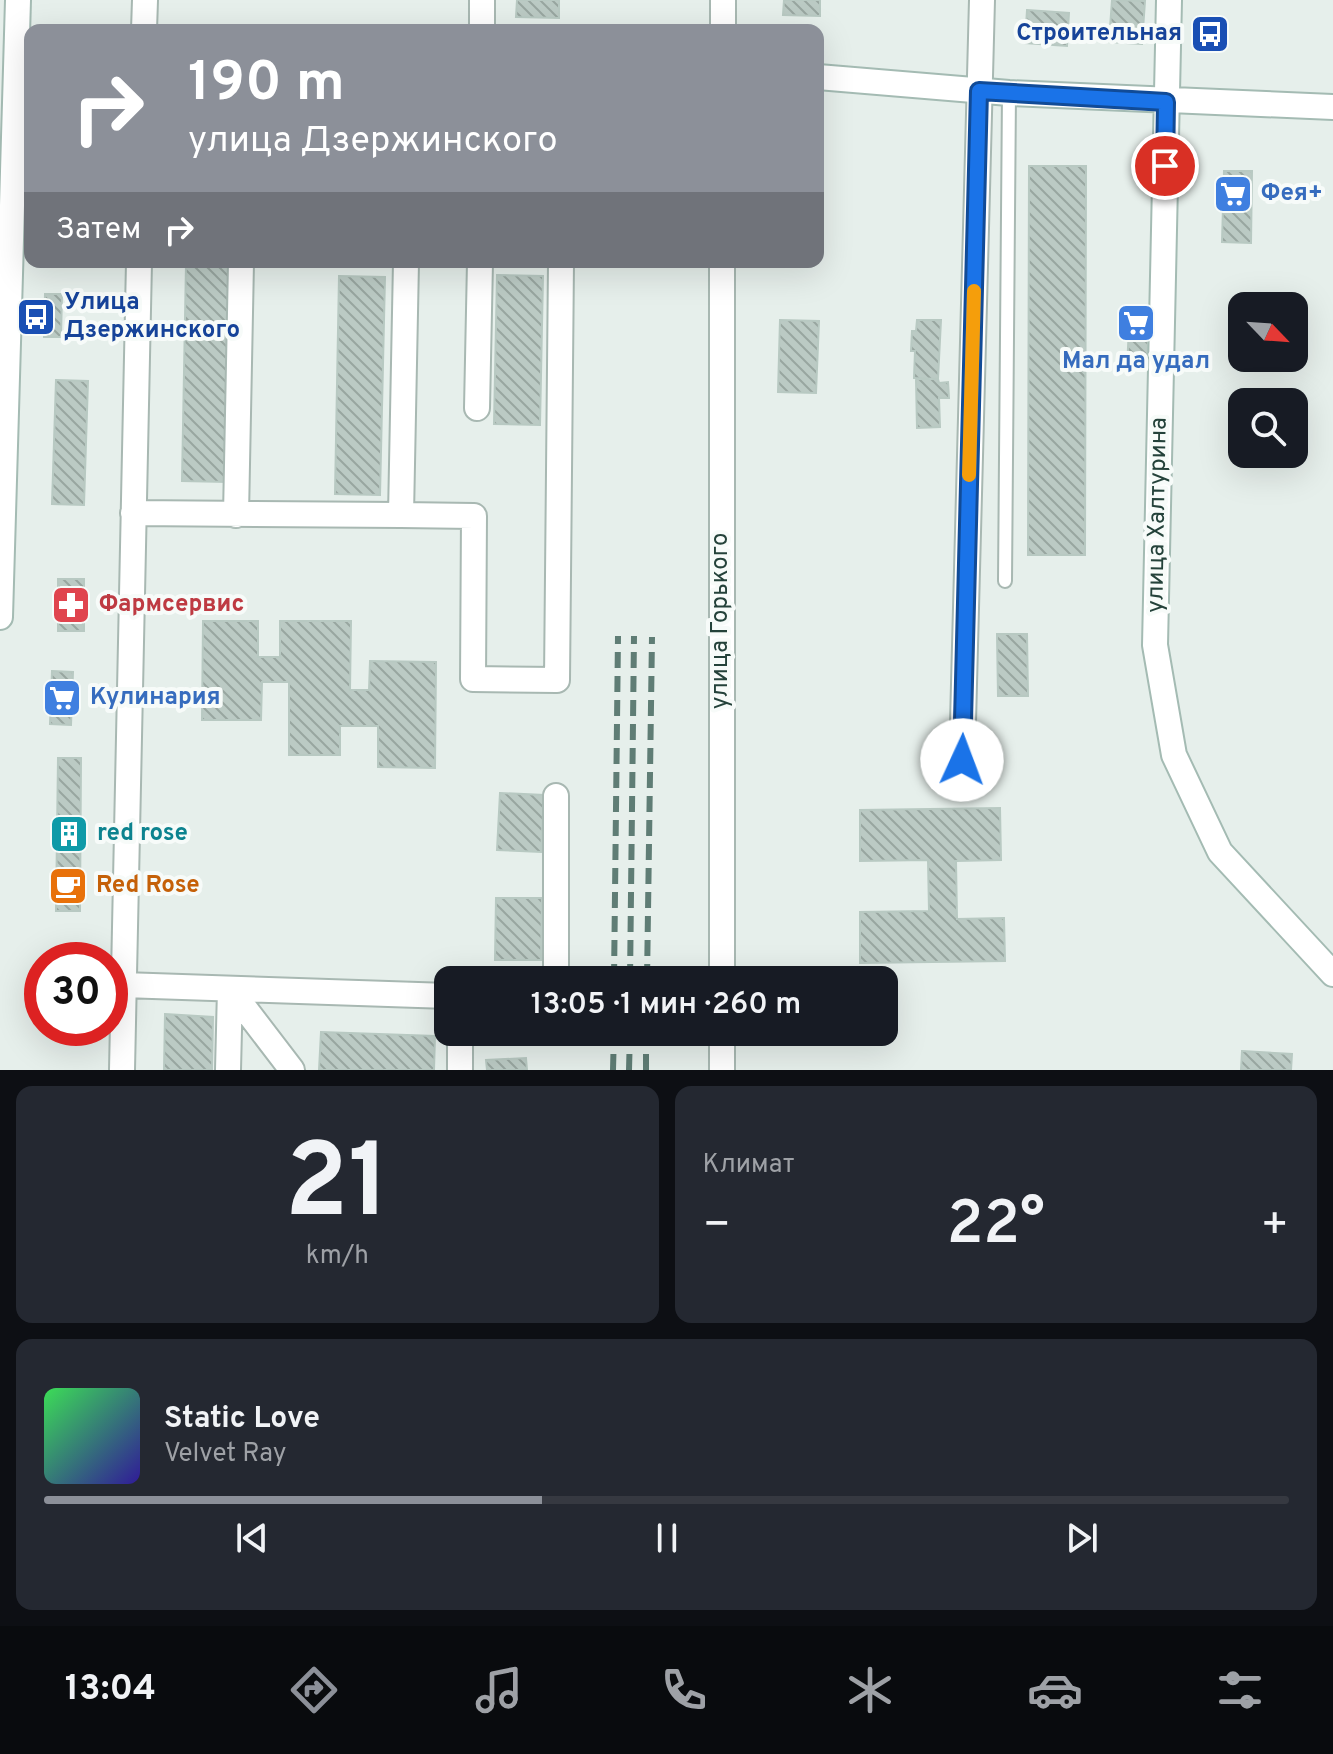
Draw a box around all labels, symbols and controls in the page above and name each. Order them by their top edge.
bus stop icon: Строительная [1189,13,1231,55]
place label: Строительная [1016,19,1182,49]
text: 190 m [188,50,345,120]
icon: right [56,56,160,160]
text: улица Дзержинского [188,119,558,165]
pin [1131,132,1199,200]
icon: arrive [1143,144,1187,188]
supermarket icon: Фея+ [1212,173,1254,215]
place label: Фея+ [1261,179,1323,209]
icon: right [157,208,201,252]
text: Затем [56,212,141,249]
place label: Улица Дзержинского [64,288,240,346]
north arrow [1228,292,1308,372]
map controls [1228,292,1308,468]
bus stop icon: Улица Дзержинского [15,296,57,338]
supermarket icon: Мал да удал [1115,302,1157,344]
place label: Мал да удал [1062,347,1210,377]
button: search [1228,388,1308,468]
street label: улица Халтурина [1141,417,1175,613]
street label: улица Горького [706,533,736,709]
pharmacy icon: Фармсервис [50,584,92,626]
place label: Фармсервис [99,590,244,620]
supermarket icon: Кулинария [41,677,83,719]
place label: Кулинария [90,683,221,713]
position arrow [920,718,1004,802]
building icon: red rose [48,813,90,855]
place label: red rose [97,819,188,849]
cafe icon: Red Rose [47,865,89,907]
place label: Red Rose [96,871,200,901]
speed limit sign: 30 [24,942,128,1046]
text: 13:05 · 1 мин · 260 m [531,987,801,1024]
text: 21 [285,1122,390,1254]
text: Климат [703,1149,794,1182]
text: 22° [947,1189,1045,1265]
text: − [703,1199,731,1255]
text: + [1261,1199,1289,1255]
text: km/h [306,1240,369,1273]
text: Static Love [164,1401,320,1438]
text: Velvet Ray [164,1438,287,1471]
icon: previous [230,1516,274,1560]
icon: pause [645,1516,689,1560]
icon: next [1060,1516,1104,1560]
icon: directions [286,1662,342,1718]
icon: music [471,1662,527,1718]
icon: phone [656,1662,712,1718]
icon: climate [842,1662,898,1718]
icon: car [1027,1662,1083,1718]
icon: filters [1212,1662,1268,1718]
text: 13:04 [65,1667,156,1713]

